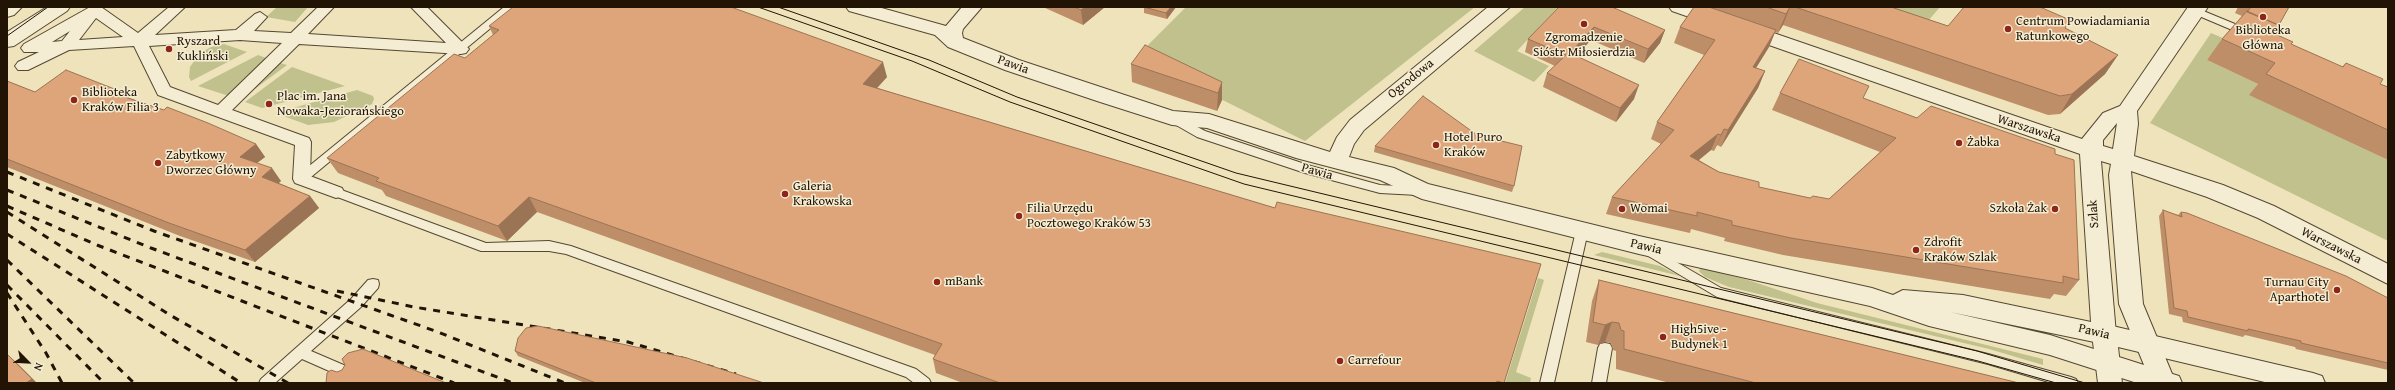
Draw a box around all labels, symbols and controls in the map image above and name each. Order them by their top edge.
marker: Biblioteka Główna [2258,12,2268,22]
place label: Centrum Powiadamiania Ratunkowego [2016,14,2150,45]
marker: Zgromadzenie Sióstr Miłosierdzia [1579,19,1589,29]
place label: Biblioteka Główna [2235,23,2291,54]
marker: Centrum Powiadamiania Ratunkowego [2003,24,2013,34]
place label: Zgromadzenie Sióstr Miłosierdzia [1533,30,1635,61]
place label: Ryszard Kukliński [177,34,228,65]
marker: Ryszard Kukliński [164,44,174,54]
street label: Pawia [995,52,1031,78]
street label: Ogrodowa [1385,56,1437,102]
place label: Biblioteka Kraków Filia 3 [82,85,159,116]
place label: Plac im. Jana Nowaka-Jeziorańskiego [277,89,404,120]
marker: Biblioteka Kraków Filia 3 [69,95,79,105]
marker: Plac im. Jana Nowaka-Jeziorańskiego [264,99,274,109]
street label: Warszawska [1995,111,2063,147]
place label: Hotel Puro Kraków [1444,130,1502,161]
place label: Żabka [1967,135,2000,151]
marker: Żabka [1954,138,1964,148]
marker: Hotel Puro Kraków [1431,140,1441,150]
place label: Zabytkowy Dworzec Główny [166,148,256,179]
marker: Zabytkowy Dworzec Główny [153,158,163,168]
street label: Pawia [1299,160,1335,184]
place label: Galeria Krakowska [793,179,852,210]
marker: Galeria Krakowska [780,189,790,199]
street label: Szlak [2085,199,2103,229]
place label: Filia Urzędu Pocztowego Kraków 53 [1027,201,1151,232]
place label: Womai [1630,201,1668,217]
place label: Szkoła Żak [1990,201,2047,217]
marker: Womai [1617,204,1627,214]
marker: Szkoła Żak [2050,204,2060,214]
marker: Filia Urzędu Pocztowego Kraków 53 [1014,211,1024,221]
street label: Warszawska [2298,224,2364,268]
place label: Zdrofit Kraków Szlak [1924,235,1997,266]
street label: Pawia [1629,236,1663,258]
marker: Zdrofit Kraków Szlak [1911,245,1921,255]
place label: mBank [945,274,983,290]
place label: Turnau City Aparthotel [2264,275,2329,306]
marker: mBank [932,277,942,287]
marker: Turnau City Aparthotel [2332,285,2342,295]
street label: Pawia [2077,321,2111,343]
place label: High5ive - Budynek 1 [1671,322,1728,353]
marker: High5ive - Budynek 1 [1658,332,1668,342]
north arrow [8,342,48,382]
place label: Carrefour [1348,353,1401,369]
marker: Carrefour [1335,356,1345,366]
text: N [30,360,48,373]

